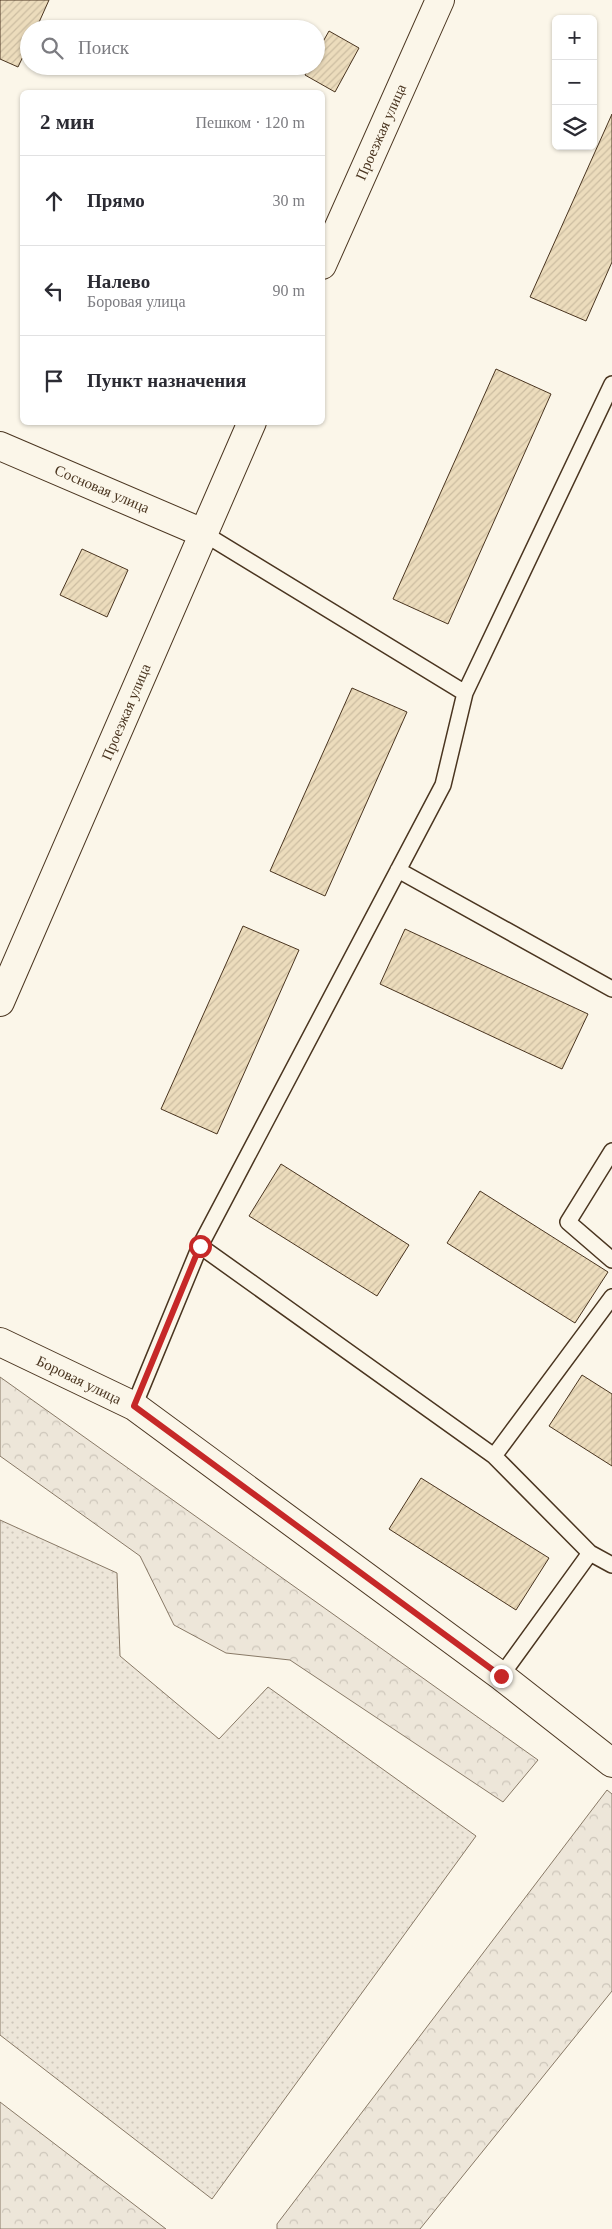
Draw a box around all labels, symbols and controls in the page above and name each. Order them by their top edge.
map controls [552,15,597,150]
button: + [552,15,597,60]
search box [20,20,325,75]
icon: search [38,34,66,62]
text: Поиск [78,37,129,58]
button: − [552,60,597,105]
street label: Проезжая улица [353,81,409,182]
button: layers [552,105,597,150]
text: 2 мин [40,110,94,134]
text: Пешком · 120 m [195,114,305,131]
icon: ahead [40,187,68,215]
text: Прямо [87,190,145,211]
text: 30 m [273,192,305,209]
text: Налево [87,271,150,292]
icon: left [40,277,68,305]
text: 90 m [273,282,305,299]
text: Боровая улица [87,293,186,310]
icon: arrive [40,367,68,395]
text: Пункт назначения [87,370,246,391]
street label: Сосновая улица [52,462,152,516]
street label: Проезжая улица [98,661,154,763]
route start [189,1235,212,1258]
street label: Боровая улица [34,1353,124,1408]
route end [490,1665,513,1688]

